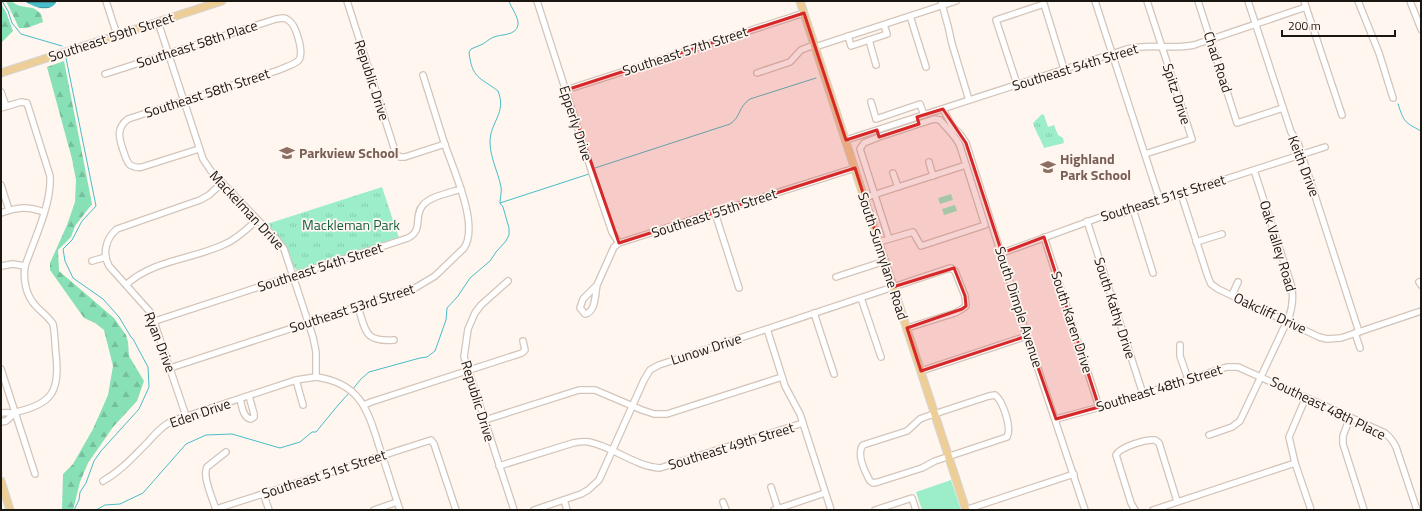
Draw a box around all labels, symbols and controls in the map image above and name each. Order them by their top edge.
street label: Southeast 59th Street [45,6,176,67]
scale bar [1282,12,1395,38]
street label: Southeast 58th Place [134,14,260,73]
text: 200 m [1288,16,1321,35]
street label: Southeast 57th Street [619,20,750,81]
street label: Chad Road [1199,29,1238,95]
street label: Republic Drive [350,37,395,123]
street label: Southeast 54th Street [1009,37,1141,96]
street label: Spitz Drive [1158,61,1197,127]
street label: Southeast 58th Street [141,62,272,123]
street label: Epperly Drive [554,82,599,163]
street label: Keith Drive [1283,132,1326,199]
place label: Parkview School [299,142,399,163]
school or university icon: Parkview School [278,144,296,162]
place label: Highland Park School [1060,148,1131,185]
school or university icon: Highland Park School [1039,158,1057,176]
street label: Mackelman Drive [205,165,290,254]
street label: Southeast 51st Street [1098,168,1228,227]
street label: Southeast 55th Street [648,182,779,243]
street label: South Sunnylane Road [853,189,914,322]
street label: Oak Valley Road [1255,198,1302,294]
park label: Mackleman Park [302,214,400,235]
street label: Southeast 54th Street [254,236,385,297]
street label: South Dimple Avenue [990,244,1049,370]
street label: South Kathy Drive [1089,254,1142,361]
street label: South Karen Drive [1046,268,1099,375]
street label: Southeast 53rd Street [287,277,417,338]
street label: Oakcliff Drive [1230,287,1310,339]
street label: Ryan Drive [139,308,182,375]
street label: Lunow Drive [668,327,744,370]
street label: Republic Drive [456,358,501,444]
street label: Southeast 48th Street [1093,358,1225,417]
street label: Southeast 48th Place [1267,370,1390,445]
street label: Eden Drive [166,392,233,433]
street label: Southeast 49th Street [665,416,797,475]
street label: Southeast 51st Street [259,443,389,504]

